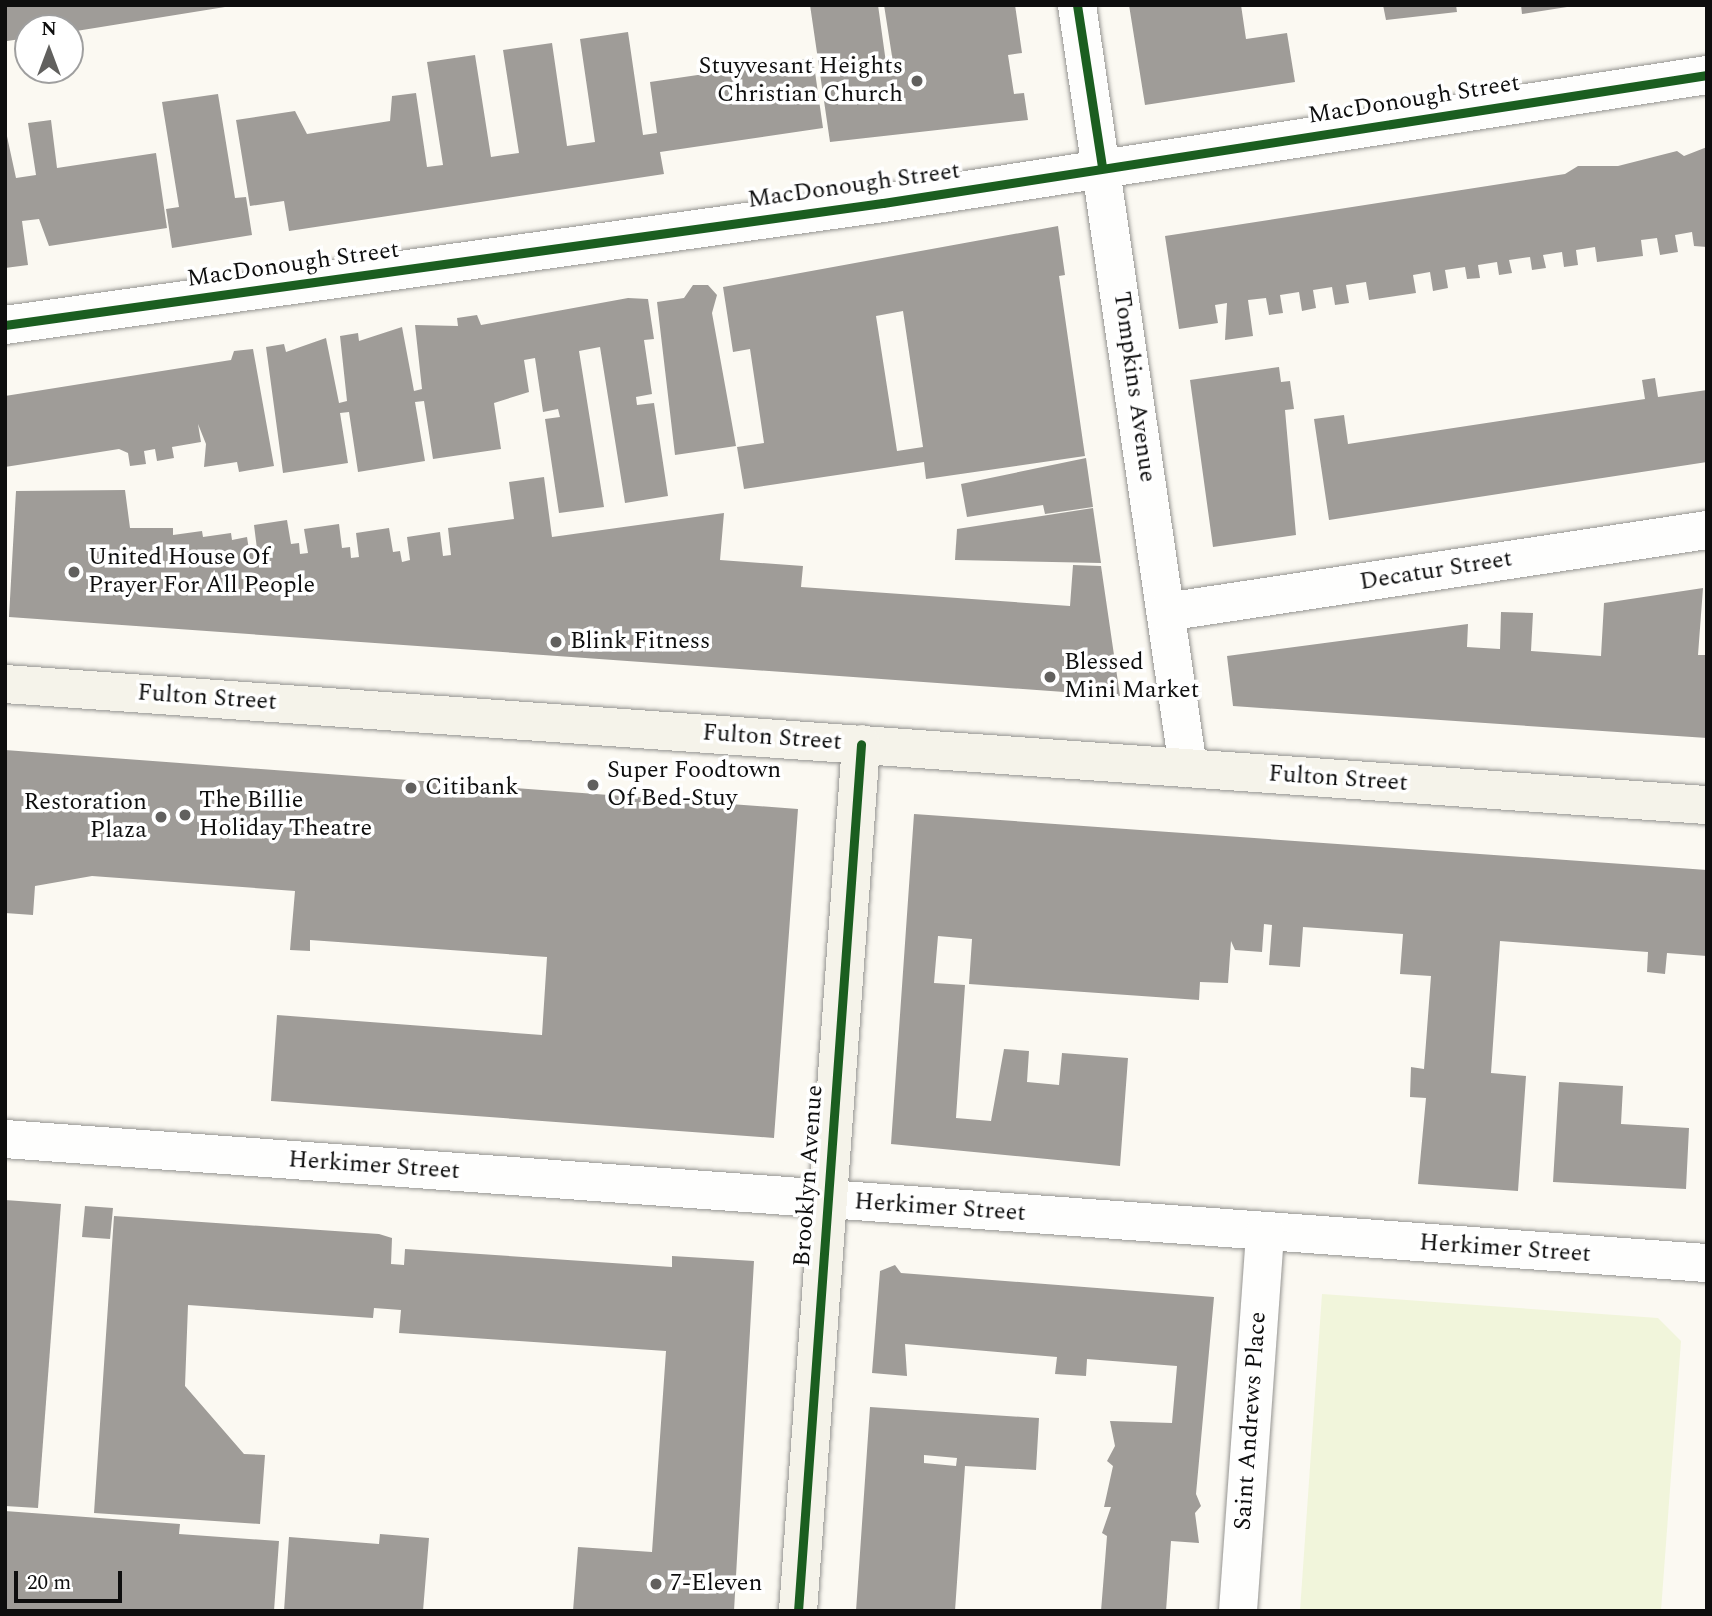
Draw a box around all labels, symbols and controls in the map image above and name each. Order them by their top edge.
north arrow [14,14,84,84]
text: N [41,15,57,44]
place label: Stuyvesant Heights Christian Church [699,53,903,109]
street label: MacDonough Street [1306,69,1522,131]
marker: Stuyvesant Heights Christian Church [909,73,925,89]
street label: MacDonough Street [746,157,962,215]
street label: MacDonough Street [185,236,401,294]
street label: Tompkins Avenue [1106,290,1162,484]
place label: United House Of Prayer For All People [88,544,315,600]
street label: Decatur Street [1358,545,1514,597]
marker: United House Of Prayer For All People [66,564,82,580]
place label: Blink Fitness [570,628,710,656]
marker: Blink Fitness [548,634,564,650]
place label: Blessed Mini Market [1064,649,1199,705]
marker: Blessed Mini Market [1042,669,1058,685]
street label: Fulton Street [136,679,278,717]
street label: Fulton Street [701,719,843,757]
place label: Super Foodtown Of Bed-Stuy [607,757,781,813]
street label: Fulton Street [1267,760,1409,798]
place label: Citibank [425,774,519,802]
marker: Super Foodtown Of Bed-Stuy [585,777,601,793]
marker: Citibank [403,780,419,796]
place label: The Billie Holiday Theatre [199,787,372,843]
place label: Restoration Plaza [23,789,147,845]
marker: The Billie Holiday Theatre [177,807,193,823]
marker: Restoration Plaza [153,809,169,825]
street label: Brooklyn Avenue [788,1084,830,1268]
street label: Herkimer Street [287,1146,461,1186]
street label: Herkimer Street [853,1188,1027,1228]
street label: Herkimer Street [1418,1229,1592,1269]
street label: Saint Andrews Place [1229,1311,1273,1531]
scale bar [18,1556,126,1600]
text: 20 m [27,1567,71,1599]
place label: 7-Eleven [670,1570,762,1598]
marker: 7-Eleven [648,1576,664,1592]

